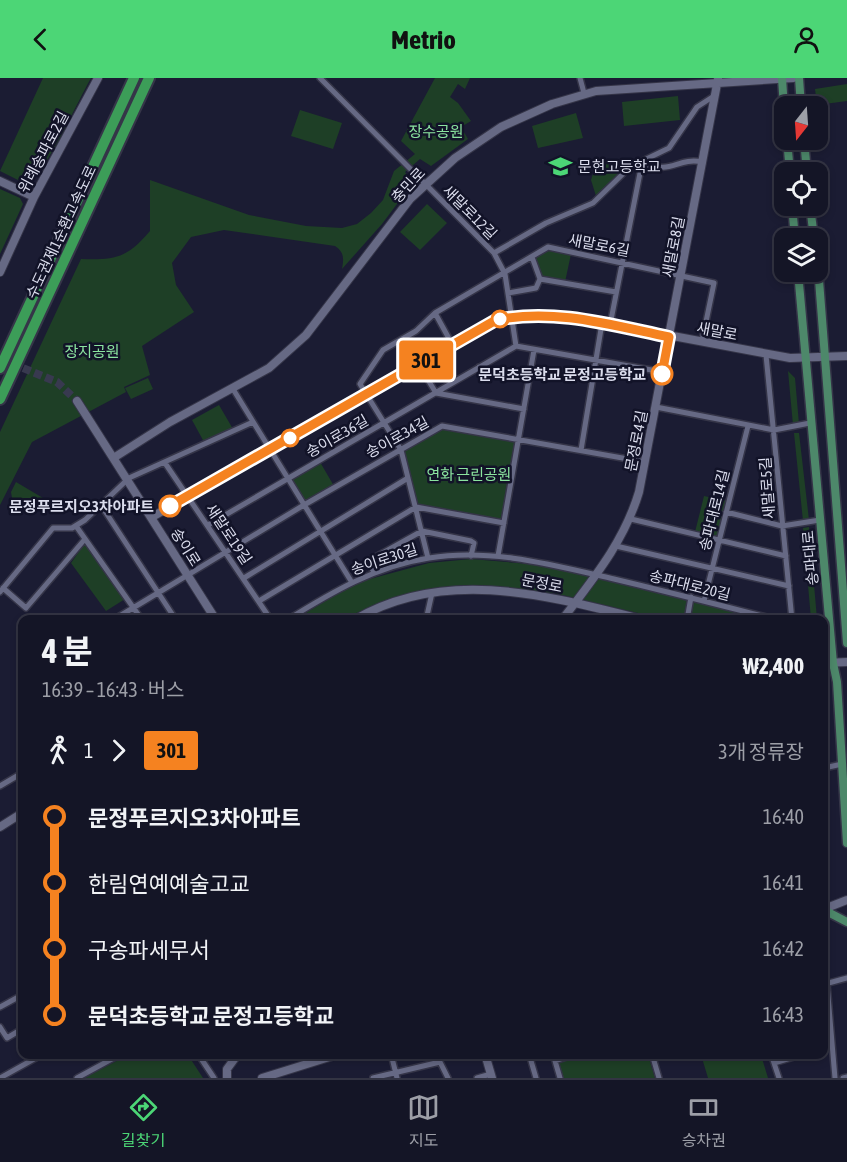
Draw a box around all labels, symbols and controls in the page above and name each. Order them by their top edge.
icon: back [24,23,57,56]
icon: person [790,23,823,56]
text: Metrio [391,24,456,55]
north arrow [774,96,828,150]
map controls [774,96,828,282]
street label: 위례송파로2길 [14,108,72,196]
park label: 장수공원 [408,123,464,140]
school or university icon: 문현고등학교 [547,153,573,179]
place label: 문현고등학교 [578,158,661,175]
button: locate [774,162,828,216]
street label: 수도권제1순환고속도로 [23,163,99,301]
street label: 충민로 [388,164,428,206]
street label: 새말로12길 [439,181,501,243]
street label: 새말로8길 [659,215,687,279]
button: layers [774,228,828,282]
street label: 새말로6길 [567,231,631,259]
unlabelled marker [491,310,509,328]
street label: 새말로 [695,319,739,343]
line badge: 301 [392,340,460,380]
park label: 장지공원 [64,343,120,360]
text: 301 [411,348,441,372]
marker: 문덕초등학교 문정고등학교 [651,363,673,385]
place label: 문덕초등학교 문정고등학교 [478,366,646,383]
street label: 문정로4길 [622,409,650,473]
street label: 송이로36길 [303,411,371,461]
street label: 송이로34길 [363,413,431,461]
unlabelled marker [281,429,299,447]
street label: 새말로5길 [756,456,778,520]
park label: 연화 근린공원 [427,466,511,483]
street label: 송파대로14길 [696,468,732,552]
marker: 문정푸르지오3차아파트 [159,495,181,517]
place label: 문정푸르지오3차아파트 [9,498,154,515]
street label: 새말로19길 [203,501,255,567]
street label: 송이로 [168,525,204,569]
street label: 송파대로 [799,530,821,586]
street label: 송이로30길 [348,540,420,578]
street label: 송파대로20길 [648,567,732,603]
street label: 문정로 [520,571,564,595]
text: 4 분 [42,632,92,670]
text: ₩2,400 [743,653,804,679]
text: 16:39 – 16:43 · 버스 [42,678,184,701]
icon: walk [42,734,75,767]
icon: forward [102,734,135,767]
text: 301 [156,738,186,762]
text: 1 [84,739,93,762]
text: 3개 정류장 [718,740,804,763]
text: 문정푸르지오3차아파트 [88,805,301,831]
text: 16:40 [763,805,804,828]
text: 한림연예예술고교 [88,871,250,897]
text: 16:41 [763,871,804,894]
text: 구송파세무서 [88,937,209,963]
text: 16:42 [763,937,804,960]
text: 문덕초등학교 문정고등학교 [88,1003,334,1029]
text: 16:43 [763,1003,804,1026]
tab: 길찾기 [121,1091,165,1151]
tab: 지도 [407,1091,440,1151]
tab: 승차권 [682,1091,726,1151]

